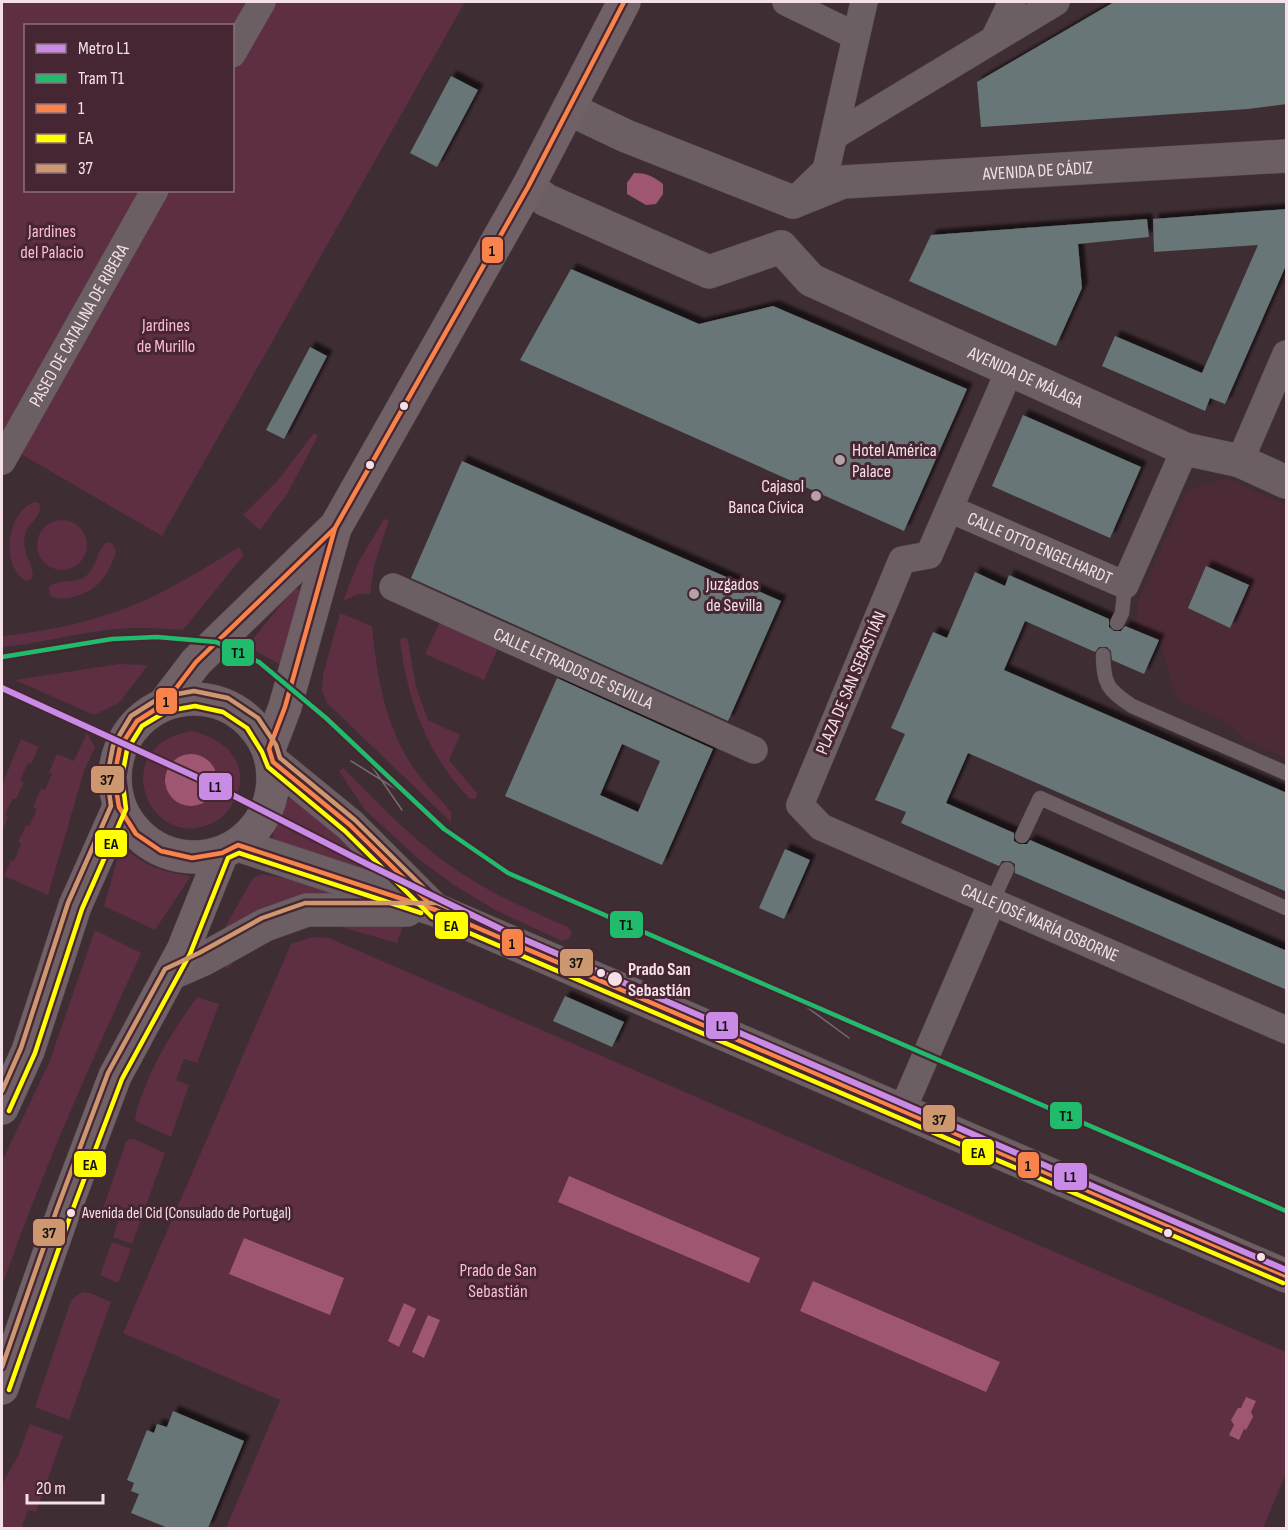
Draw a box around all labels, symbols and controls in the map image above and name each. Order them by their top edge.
legend [24,24,234,192]
text: Metro L1 [78,38,130,59]
text: Tram T1 [78,68,125,89]
text: 1 [78,98,85,119]
text: EA [78,128,93,149]
street label: AVENIDA DE CÁDIZ [981,157,1094,184]
text: 37 [78,158,94,179]
park label: Jardines del Palacio [20,221,84,263]
line badge: 1 [481,236,504,264]
street label: PASEO DE CATALINA DE RIBERA [24,240,133,410]
text: 1 [489,242,496,261]
park label: Jardines de Murillo [137,315,195,357]
street label: AVENIDA DE MÁLAGA [964,342,1086,412]
unlabelled marker [398,400,410,412]
place label: Hotel América Palace [852,440,937,482]
marker: Hotel América Palace [833,453,847,467]
unlabelled marker [364,459,376,471]
place label: Cajasol Banca Cívica [728,476,804,518]
marker: Cajasol Banca Cívica [809,489,823,503]
street label: CALLE OTTO ENGELHARDT [964,507,1115,589]
place label: Juzgados de Sevilla [705,574,762,616]
marker: Juzgados de Sevilla [687,587,701,601]
street label: PLAZA DE SAN SEBASTIÁN [811,608,891,758]
street label: CALLE LETRADOS DE SEVILLA [490,623,657,714]
line badge: T1 [221,638,255,667]
text: T1 [231,644,245,663]
line badge: 1 [155,687,178,715]
text: 1 [163,693,170,712]
line badge: 37 [90,765,125,794]
text: 37 [100,771,114,790]
line badge: L1 [198,772,233,801]
text: L1 [209,778,222,797]
line badge: EA [94,829,128,858]
text: EA [104,835,119,854]
street label: CALLE JOSÉ MARÍA OSBORNE [958,879,1122,966]
line badge: T1 [609,910,644,939]
line badge: EA [434,911,469,940]
text: T1 [619,916,633,935]
text: EA [444,917,459,936]
line badge: 1 [501,928,524,957]
text: 1 [509,935,516,954]
line badge: 37 [559,948,594,977]
text: 37 [569,954,583,973]
place label: Prado San Sebastián [628,959,691,1001]
unlabelled marker [595,967,607,979]
marker: Prado San Sebastián [606,970,624,988]
line badge: L1 [705,1011,739,1040]
text: L1 [716,1017,729,1036]
line badge: T1 [1049,1101,1083,1130]
line badge: 37 [922,1104,956,1133]
text: T1 [1059,1107,1073,1126]
text: 37 [932,1111,946,1130]
line badge: EA [961,1138,995,1166]
text: EA [971,1144,986,1163]
line badge: EA [73,1150,107,1178]
line badge: 1 [1017,1151,1040,1179]
text: EA [83,1156,98,1175]
text: 1 [1025,1157,1032,1176]
line badge: L1 [1053,1162,1088,1191]
text: L1 [1064,1168,1077,1187]
place label: Avenida del Cid (Consulado de Portugal) [81,1204,291,1223]
marker: Avenida del Cid (Consulado de Portugal) [65,1207,77,1219]
line badge: 37 [32,1218,66,1247]
text: 37 [42,1224,56,1243]
unlabelled marker [1162,1227,1174,1239]
unlabelled marker [1255,1251,1267,1263]
park label: Prado de San Sebastián [459,1260,537,1302]
scale bar [27,1467,104,1505]
text: 20 m [36,1478,66,1499]

